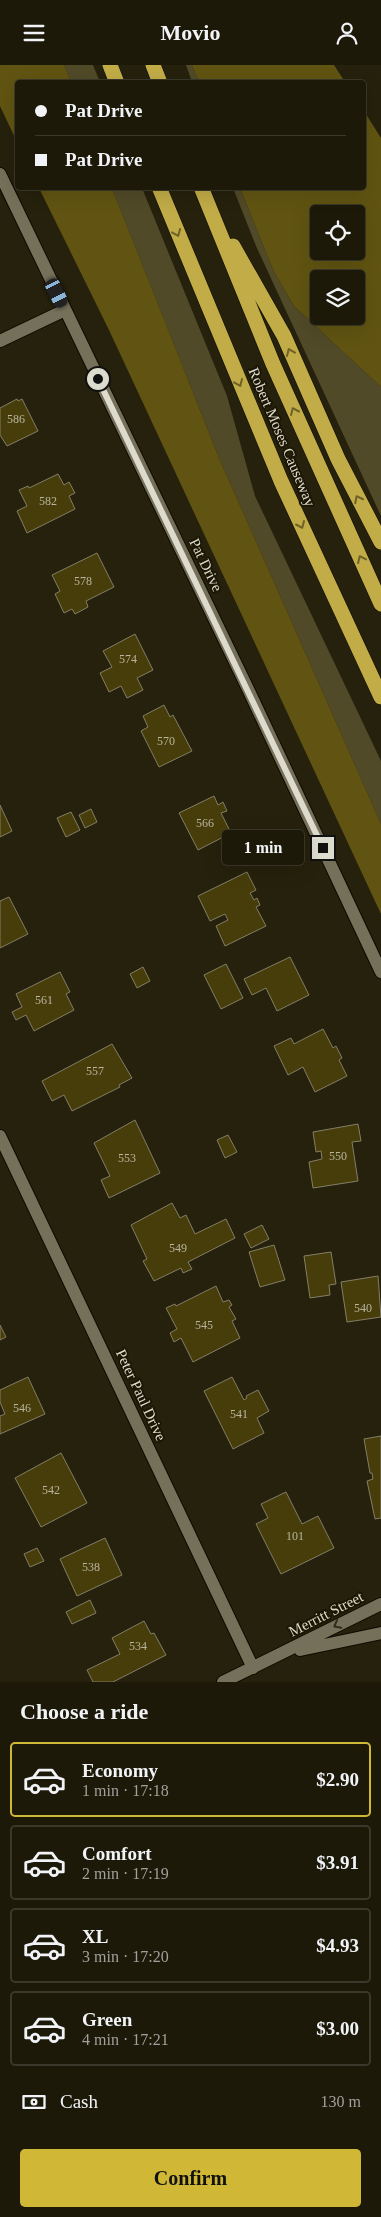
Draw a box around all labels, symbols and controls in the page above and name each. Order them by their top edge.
icon: menu [20,19,48,47]
icon: person [333,19,361,47]
text: Movio [161,20,220,45]
text: Pat Drive [65,100,143,121]
text: Pat Drive [65,149,143,170]
map controls [310,205,365,325]
button: locate [310,205,365,260]
one-way arrow [171,228,181,237]
button: layers [310,270,365,325]
car [43,276,70,310]
one-way arrow [286,348,297,357]
street label: Robert Moses Causeway [245,365,319,509]
route start [87,368,109,390]
one-way arrow [233,378,244,387]
one-way arrow [289,407,300,416]
house number: 586 [7,412,25,426]
house number: 582 [39,494,57,508]
one-way arrow [354,495,364,504]
one-way arrow [294,520,305,529]
street label: Pat Drive [186,536,226,594]
one-way arrow [356,555,367,564]
house number: 578 [74,574,92,588]
house number: 574 [119,652,137,666]
house number: 570 [157,734,175,748]
house number: 566 [196,816,214,830]
callout: 1 min [223,831,306,865]
route end [312,837,334,859]
text: 1 min [244,839,282,856]
house number: 561 [35,993,53,1007]
house number: 557 [86,1064,104,1078]
house number: 550 [329,1149,347,1163]
house number: 553 [118,1151,136,1165]
house number: 549 [169,1241,187,1255]
house number: 540 [354,1301,372,1315]
house number: 545 [195,1318,213,1332]
street label: Peter Paul Drive [113,1347,169,1444]
house number: 546 [13,1401,31,1415]
house number: 541 [230,1407,248,1421]
house number: 542 [42,1483,60,1497]
house number: 101 [286,1529,304,1543]
house number: 538 [82,1560,100,1574]
street label: Merritt Street [286,1588,367,1640]
one-way arrow [333,1618,342,1628]
house number: 534 [129,1639,147,1653]
text: Choose a ride [20,1699,148,1724]
icon: car [22,1757,67,1802]
text: Economy [82,1760,158,1781]
text: $2.90 [316,1769,359,1790]
text: 1 min · 17:18 [82,1782,169,1799]
icon: car [22,1840,67,1885]
text: Comfort [82,1843,152,1864]
text: $3.91 [316,1852,359,1873]
text: 2 min · 17:19 [82,1865,169,1882]
icon: car [22,1923,67,1968]
text: XL [82,1926,108,1947]
text: $4.93 [316,1935,359,1956]
text: 3 min · 17:20 [82,1948,169,1965]
icon: car [22,2006,67,2051]
text: Green [82,2009,132,2030]
text: $3.00 [316,2018,359,2039]
text: 4 min · 17:21 [82,2031,169,2048]
icon: cash [20,2088,48,2116]
text: Cash [60,2091,98,2112]
text: 130 m [321,2093,361,2110]
button: Confirm [20,2149,361,2207]

